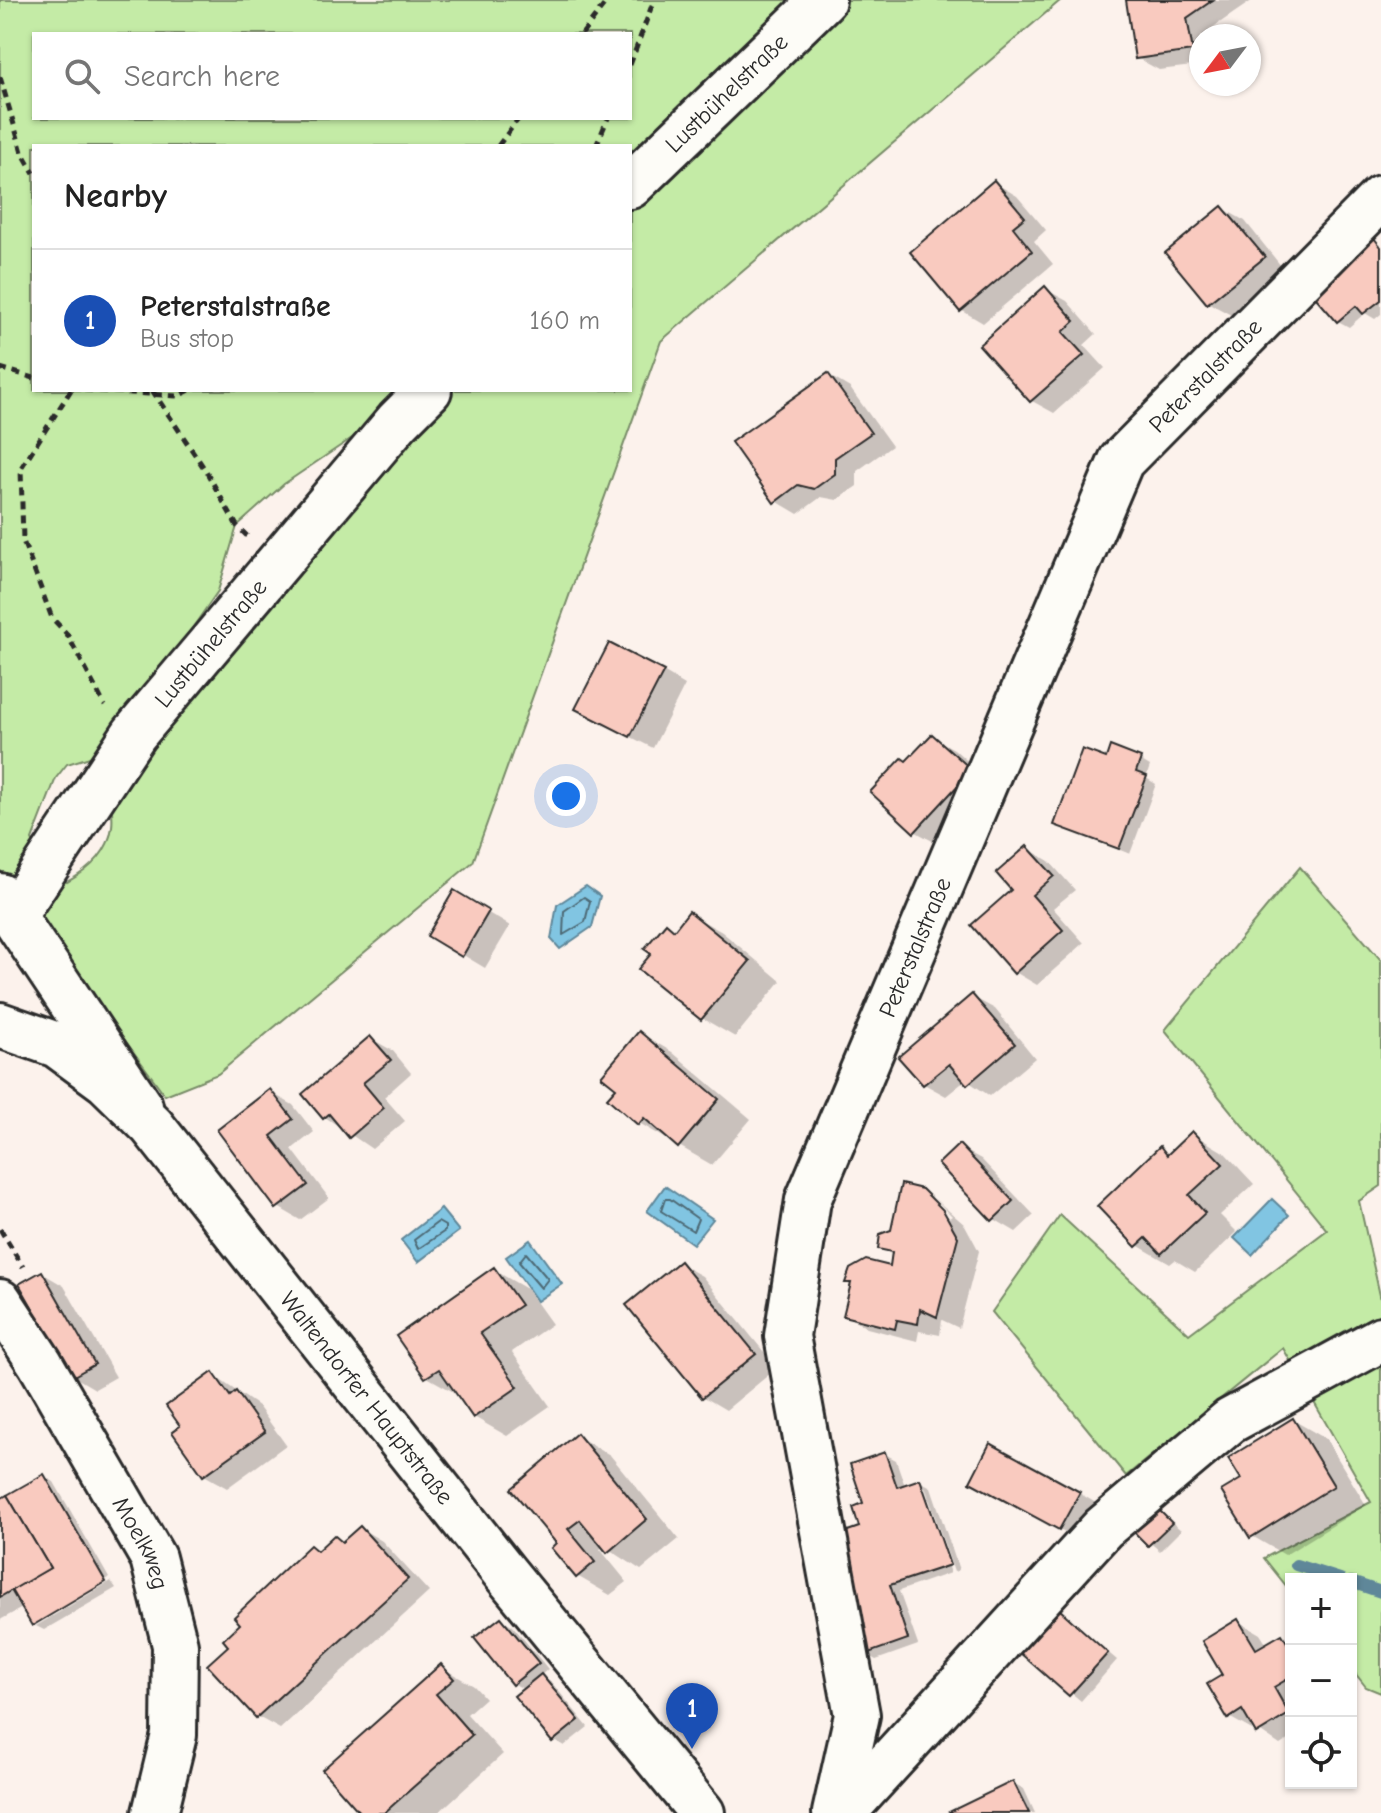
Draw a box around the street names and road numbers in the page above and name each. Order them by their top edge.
street label: Lustbühelstraße [659,28,793,158]
street label: Peterstalstraße [1143,313,1268,438]
street label: Lustbühelstraße [149,573,273,713]
street label: Peterstalstraße [873,873,957,1021]
street label: Waltendorfer Hauptstraße [274,1286,459,1510]
street label: Moelkweg [107,1492,174,1592]

